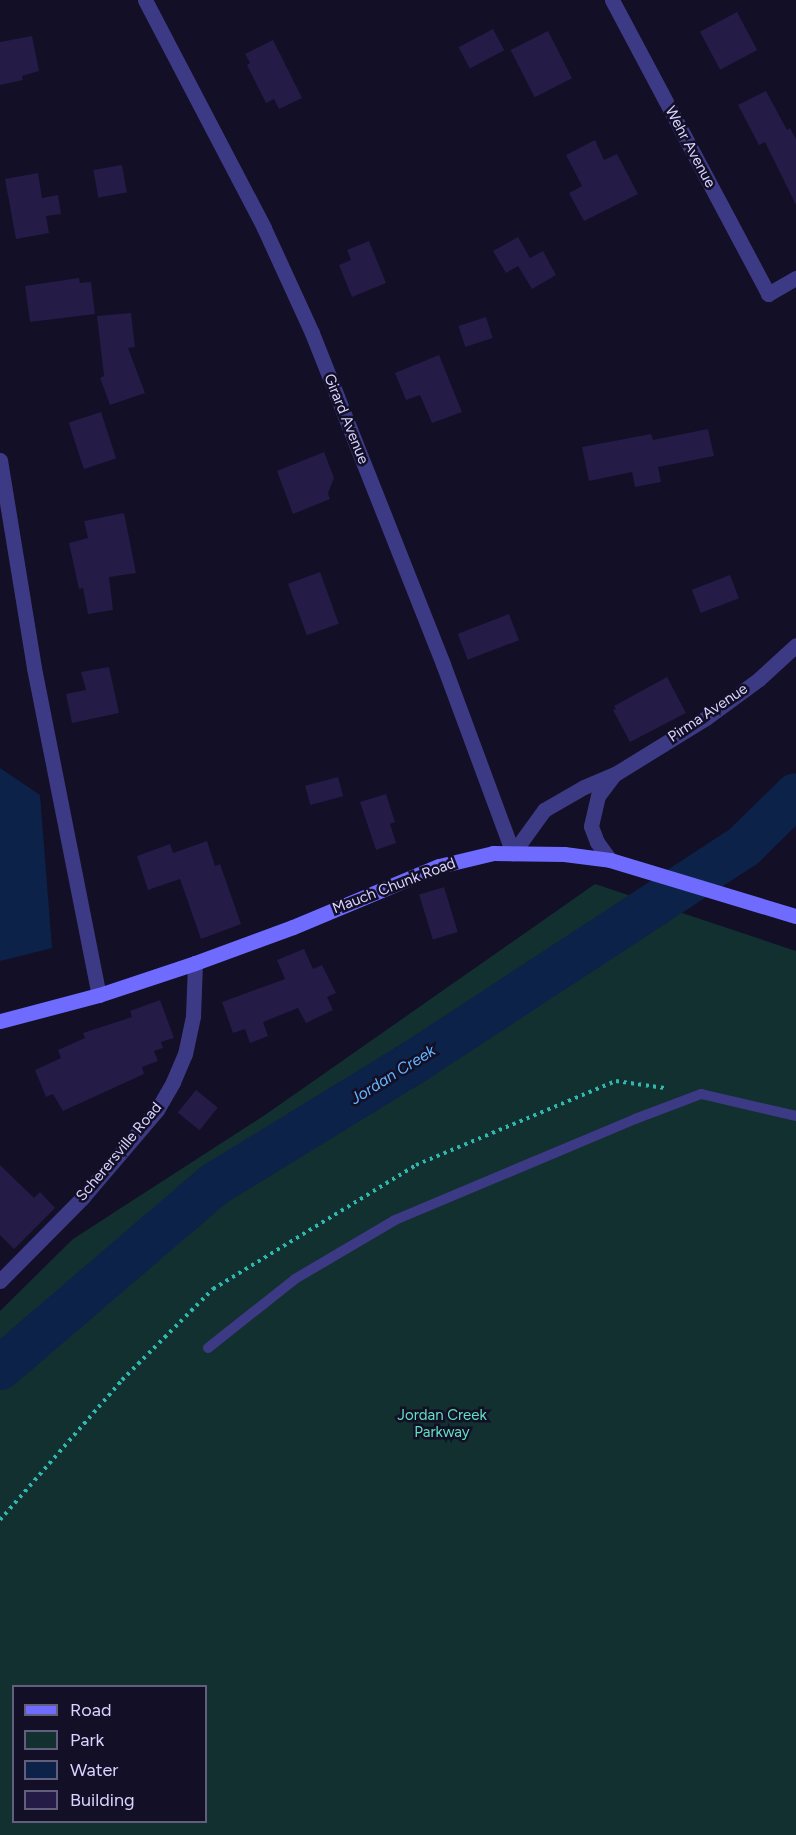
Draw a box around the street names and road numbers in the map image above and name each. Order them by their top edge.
street label: Wehr Avenue [661,103,719,191]
street label: Girard Avenue [320,371,372,467]
street label: Pirma Avenue [665,680,751,746]
street label: Mauch Chunk Road [330,854,458,918]
street label: Scherersville Road [72,1099,166,1205]

